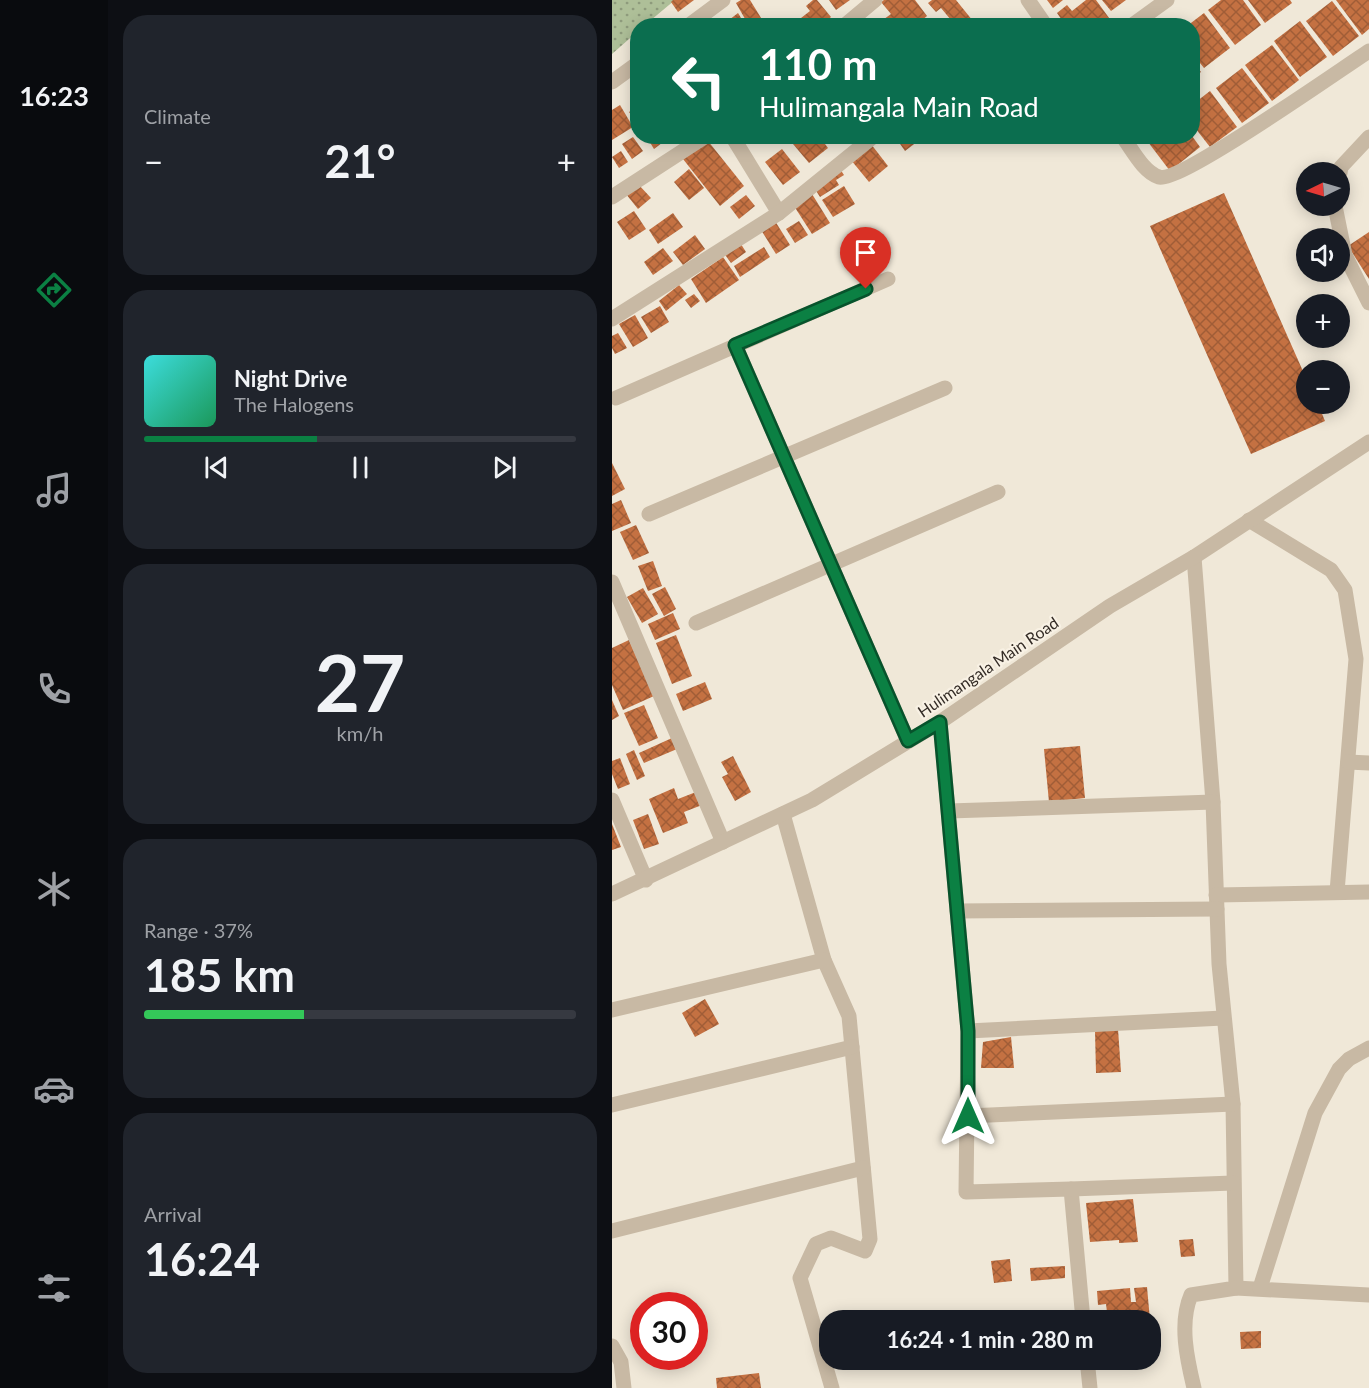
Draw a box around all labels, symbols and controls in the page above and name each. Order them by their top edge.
text: 110 m [759,39,877,89]
icon: left [660,42,738,120]
text: 16:23 [19,79,89,112]
text: Hulimangala Main Road [759,90,1039,123]
text: Climate [144,104,211,128]
text: 21° [325,134,395,188]
text: − [144,141,163,181]
text: + [557,141,576,181]
north arrow [1296,162,1350,216]
map controls [1296,162,1350,414]
pin [840,227,891,289]
button: sound [1296,228,1350,282]
icon: arrive [849,236,882,269]
icon: directions [33,269,75,311]
button: + [1296,294,1350,348]
button: − [1296,360,1350,414]
text: Night Drive [234,365,347,392]
text: The Halogens [234,392,354,416]
icon: previous [200,451,233,484]
icon: pause [344,451,377,484]
icon: next [488,451,521,484]
icon: music [33,469,75,511]
street label: Hulimangala Main Road [914,612,1062,721]
text: 27 [315,635,405,729]
icon: phone [33,668,75,710]
text: km/h [337,721,383,745]
icon: climate [33,868,75,910]
text: Range · 37% [144,918,253,942]
text: 185 km [144,948,295,1002]
icon: car [33,1068,75,1110]
position arrow [936,1084,1000,1148]
text: Arrival [144,1202,202,1226]
text: 16:24 [144,1232,260,1286]
icon: filters [33,1267,75,1309]
speed limit sign: 30 [630,1292,708,1370]
text: 16:24 · 1 min · 280 m [887,1326,1093,1353]

